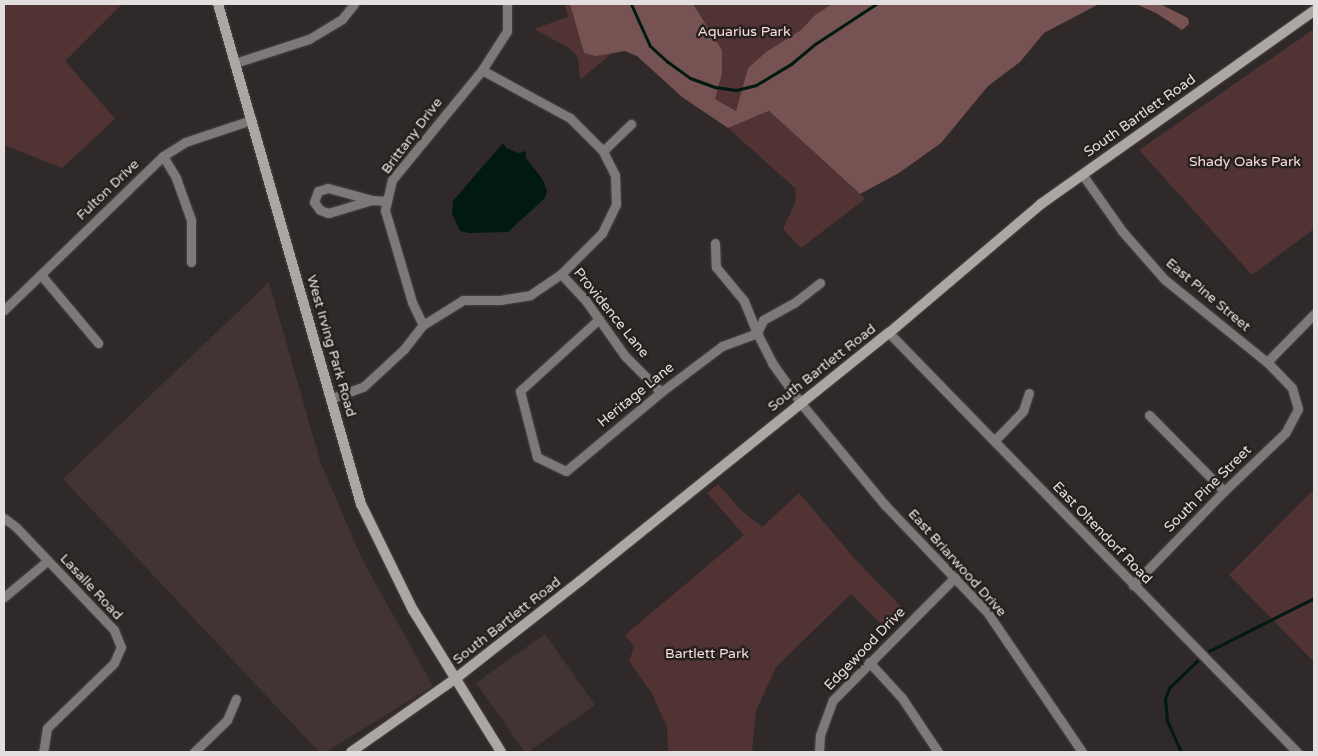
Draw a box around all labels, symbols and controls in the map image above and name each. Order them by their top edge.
park label: Aquarius Park [697,24,791,40]
street label: South Bartlett Road [1081,71,1199,161]
street label: Brittany Drive [378,95,446,177]
park label: Shady Oaks Park [1189,154,1301,170]
street label: Fulton Drive [73,156,143,224]
street label: East Pine Street [1162,255,1254,335]
street label: Providence Lane [570,265,652,361]
street label: West Irving Park Road [303,273,359,419]
street label: South Bartlett Road [765,321,879,415]
street label: Heritage Lane [595,359,677,431]
street label: South Pine Street [1161,442,1255,536]
street label: East Oltendorf Road [1049,478,1155,588]
street label: East Briarwood Drive [904,506,1010,620]
street label: Lasalle Road [56,550,126,624]
street label: South Bartlett Road [450,574,564,668]
street label: Edgewood Drive [821,604,909,694]
park label: Bartlett Park [665,646,749,662]

